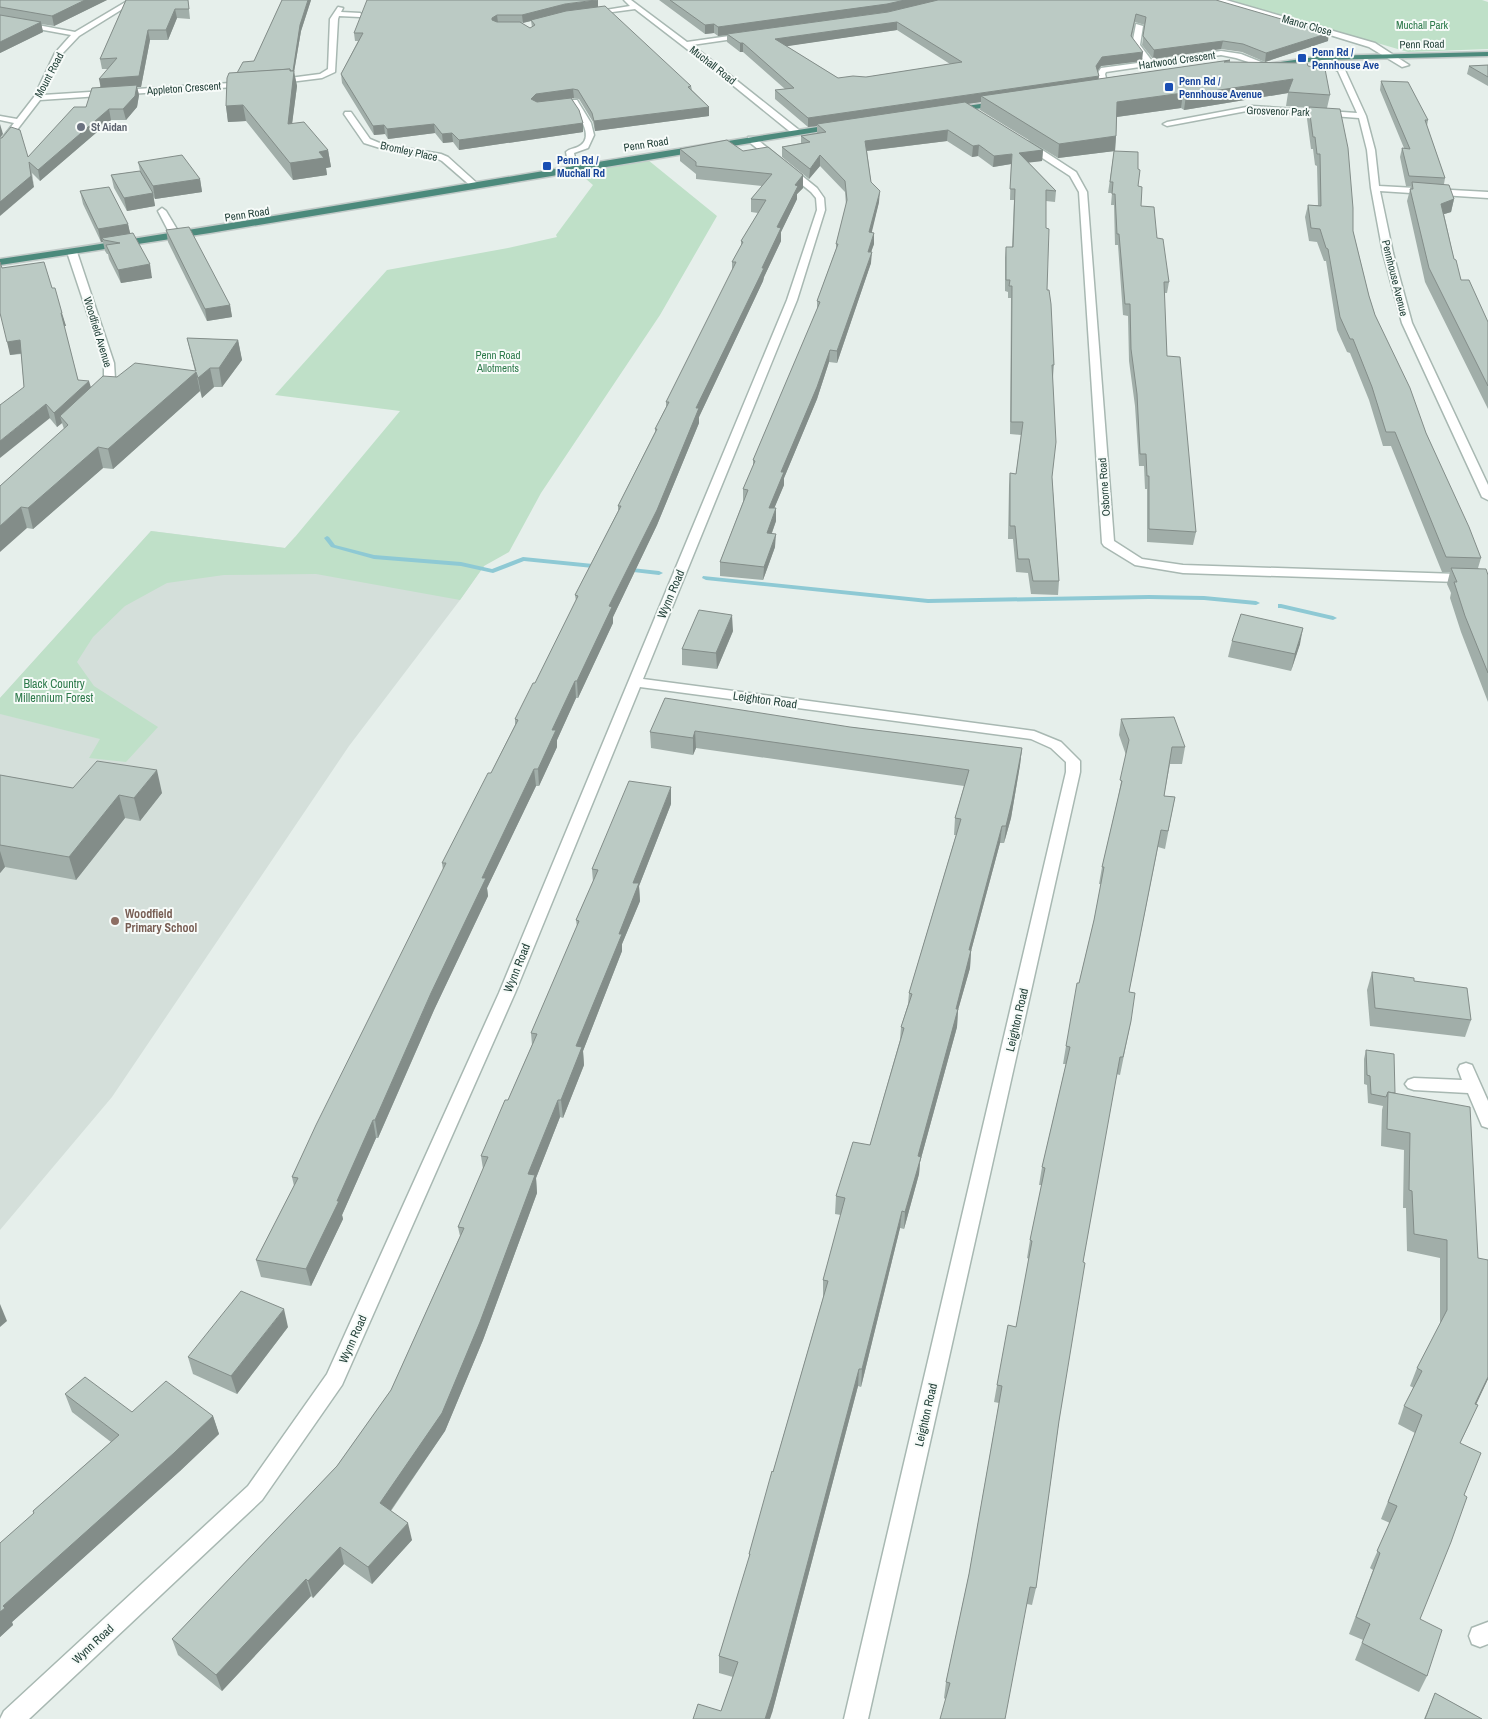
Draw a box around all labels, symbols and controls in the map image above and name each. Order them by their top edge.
street label: Manor Close [1280,11,1334,39]
park label: Muchall Park [1396,18,1449,32]
street label: Penn Road [1399,37,1445,51]
street label: Muchall Road [687,43,739,87]
place label: Penn Rd / Pennhouse Ave [1312,45,1379,72]
street label: Hartwood Crescent [1138,48,1217,72]
street label: Mount Road [31,50,67,100]
marker: Penn Rd / Pennhouse Ave [1296,52,1308,64]
place label: Penn Rd / Pennhouse Avenue [1179,74,1262,101]
street label: Appleton Crescent [145,78,222,98]
marker: Penn Rd / Pennhouse Avenue [1163,81,1175,93]
street label: Grosvenor Park [1246,103,1310,119]
place label: St Aidan [91,120,127,134]
marker: St Aidan [75,121,87,133]
street label: Penn Road [623,134,669,154]
street label: Bromley Place [379,138,439,164]
place label: Penn Rd / Muchall Rd [557,153,605,180]
marker: Penn Rd / Muchall Rd [541,160,553,172]
street label: Penn Road [224,204,270,224]
street label: Pennhouse Avenue [1379,238,1411,318]
street label: Woodfield Avenue [81,295,115,369]
park label: Penn Road Allotments [475,348,521,375]
street label: Osborne Road [1095,457,1113,517]
street label: Wynn Road [654,567,688,621]
park label: Black Country Millennium Forest [15,676,93,706]
street label: Leighton Road [732,688,798,712]
place label: Woodfield Primary School [125,906,197,936]
marker: Woodfield Primary School [109,915,121,927]
street label: Wynn Road [500,941,534,995]
street label: Leighton Road [1002,987,1032,1053]
street label: Wynn Road [335,1312,371,1366]
street label: Leighton Road [911,1382,941,1448]
street label: Wynn Road [69,1621,117,1667]

